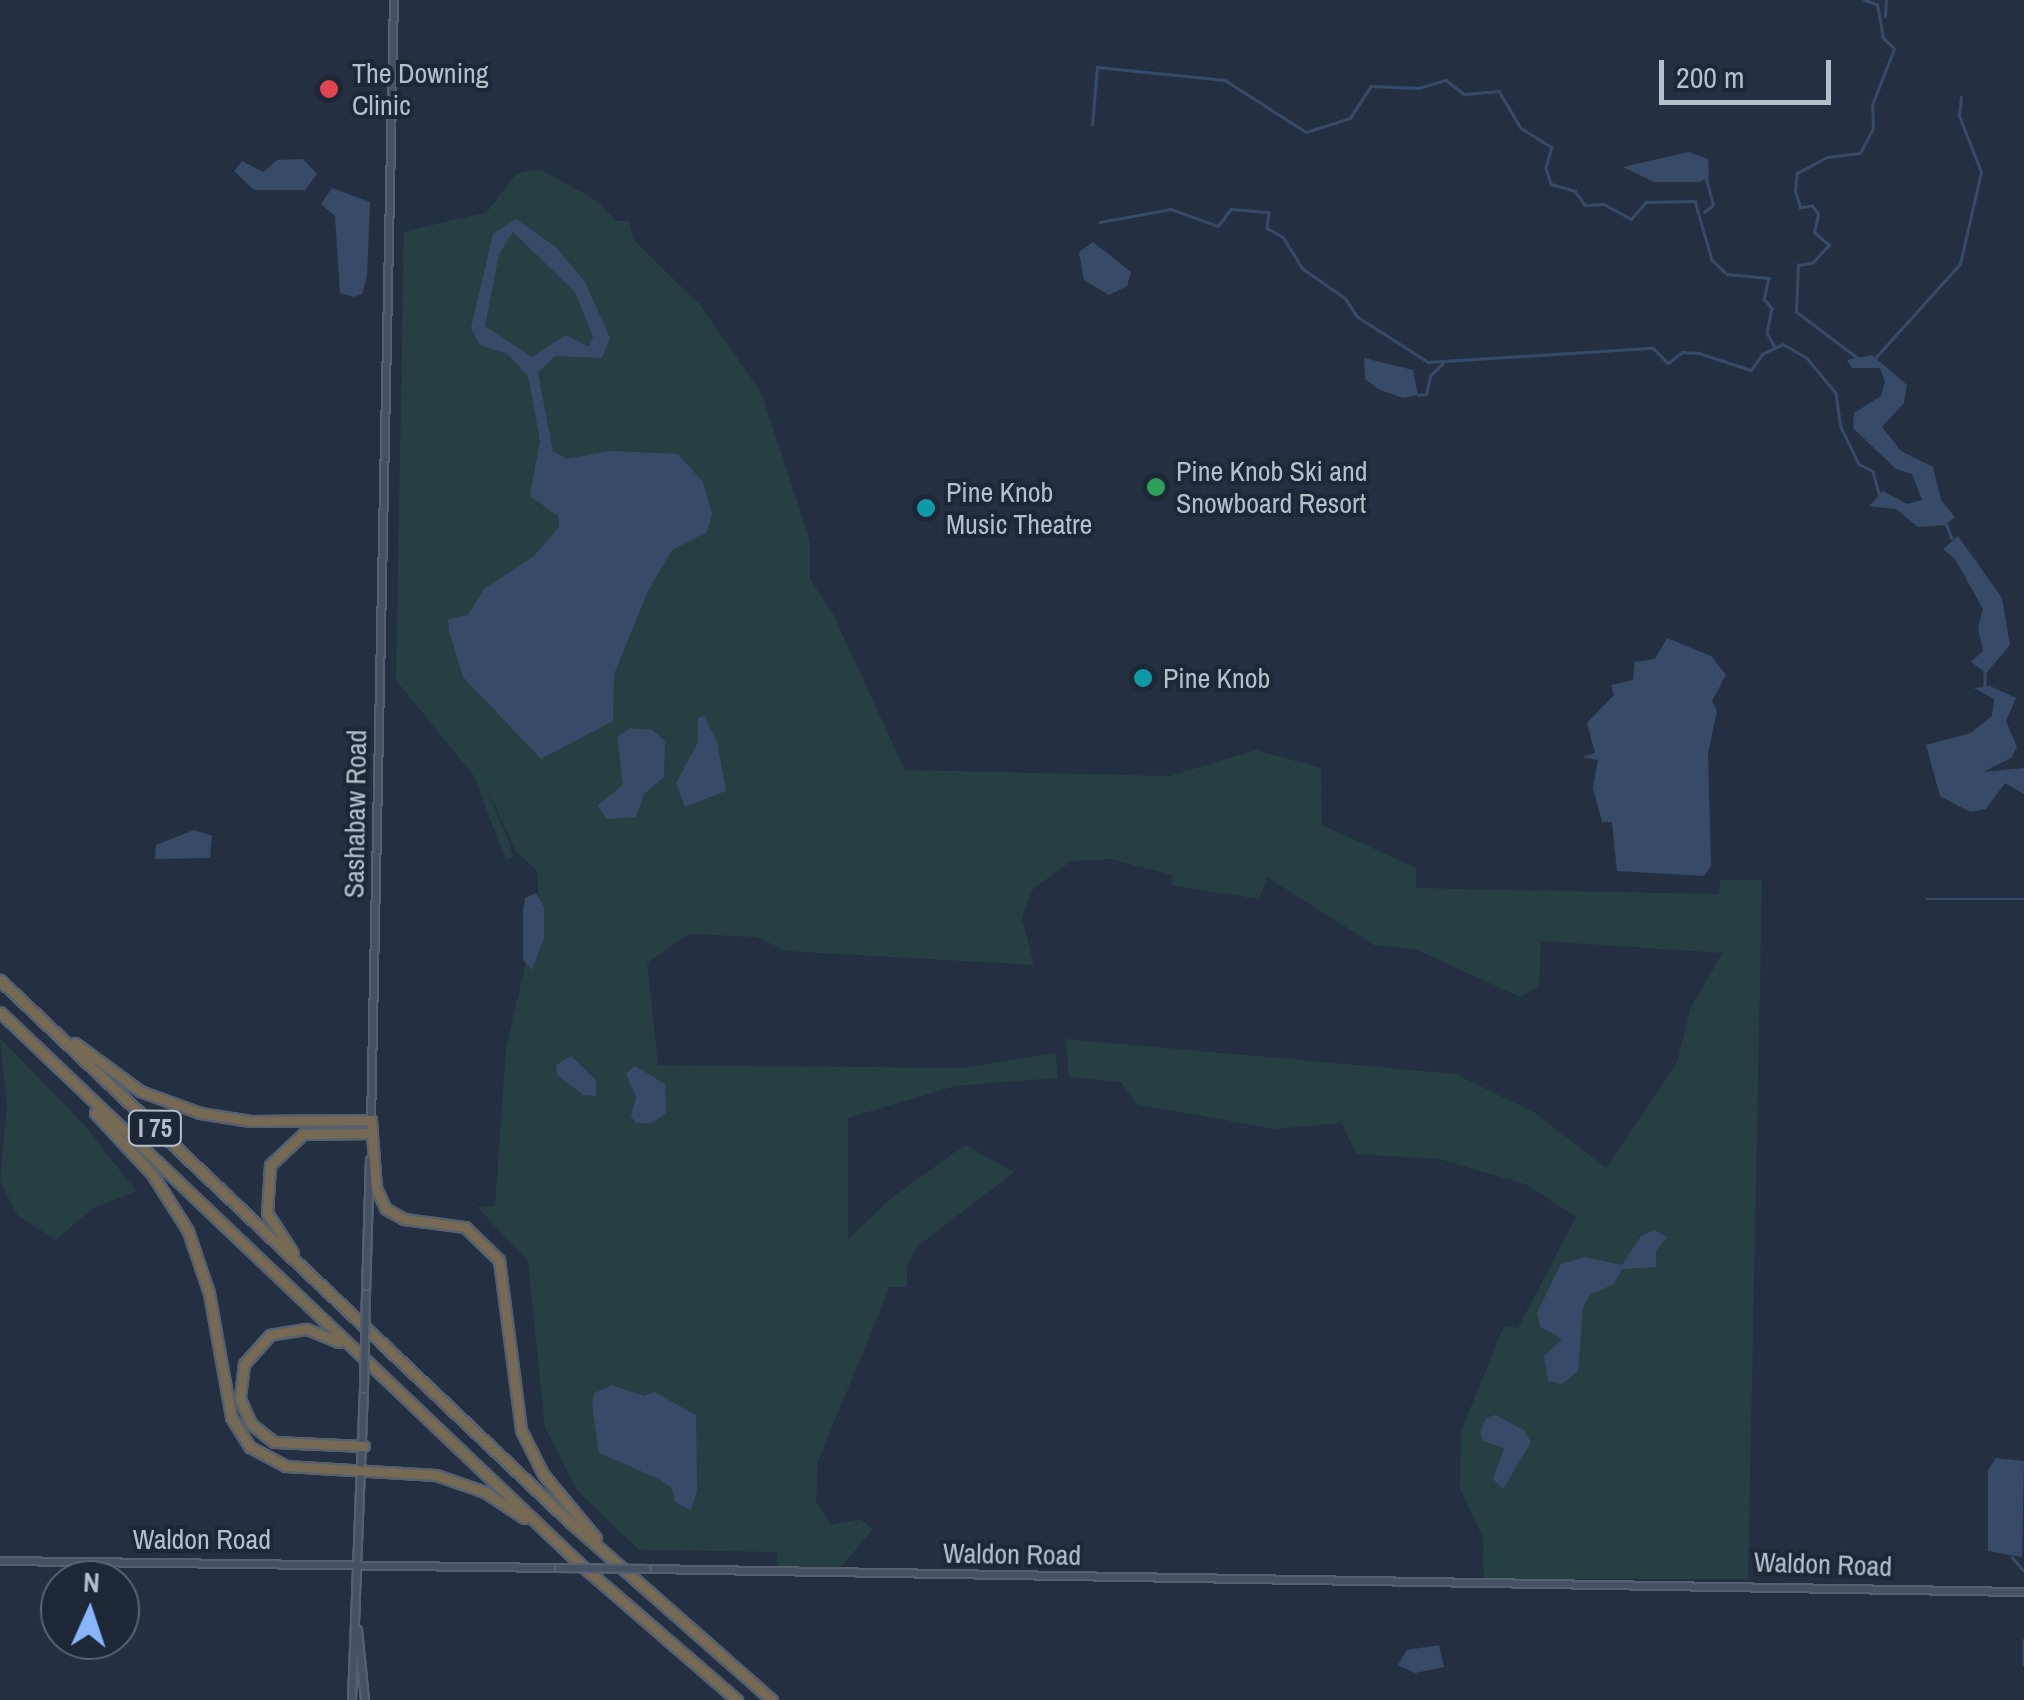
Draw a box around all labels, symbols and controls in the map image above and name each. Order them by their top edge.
scale bar [1664,40,1836,102]
place label: The Downing Clinic [352,56,489,122]
text: 200 m [1676,57,1744,97]
marker: The Downing Clinic [316,76,342,102]
place label: Pine Knob Ski and Snowboard Resort [1176,454,1367,520]
place label: Pine Knob Music Theatre [946,475,1093,541]
marker: Pine Knob Ski and Snowboard Resort [1145,476,1167,498]
marker: Pine Knob Music Theatre [915,497,937,519]
place label: Pine Knob [1163,661,1270,695]
marker: Pine Knob [1132,667,1154,689]
street label: Sashabaw Road [337,729,373,899]
road number: I 75 [128,1108,182,1148]
street label: Waldon Road [133,1522,271,1556]
street label: Waldon Road [943,1536,1081,1572]
street label: Waldon Road [1753,1545,1893,1583]
north arrow [40,1560,140,1660]
text: N [82,1563,101,1601]

